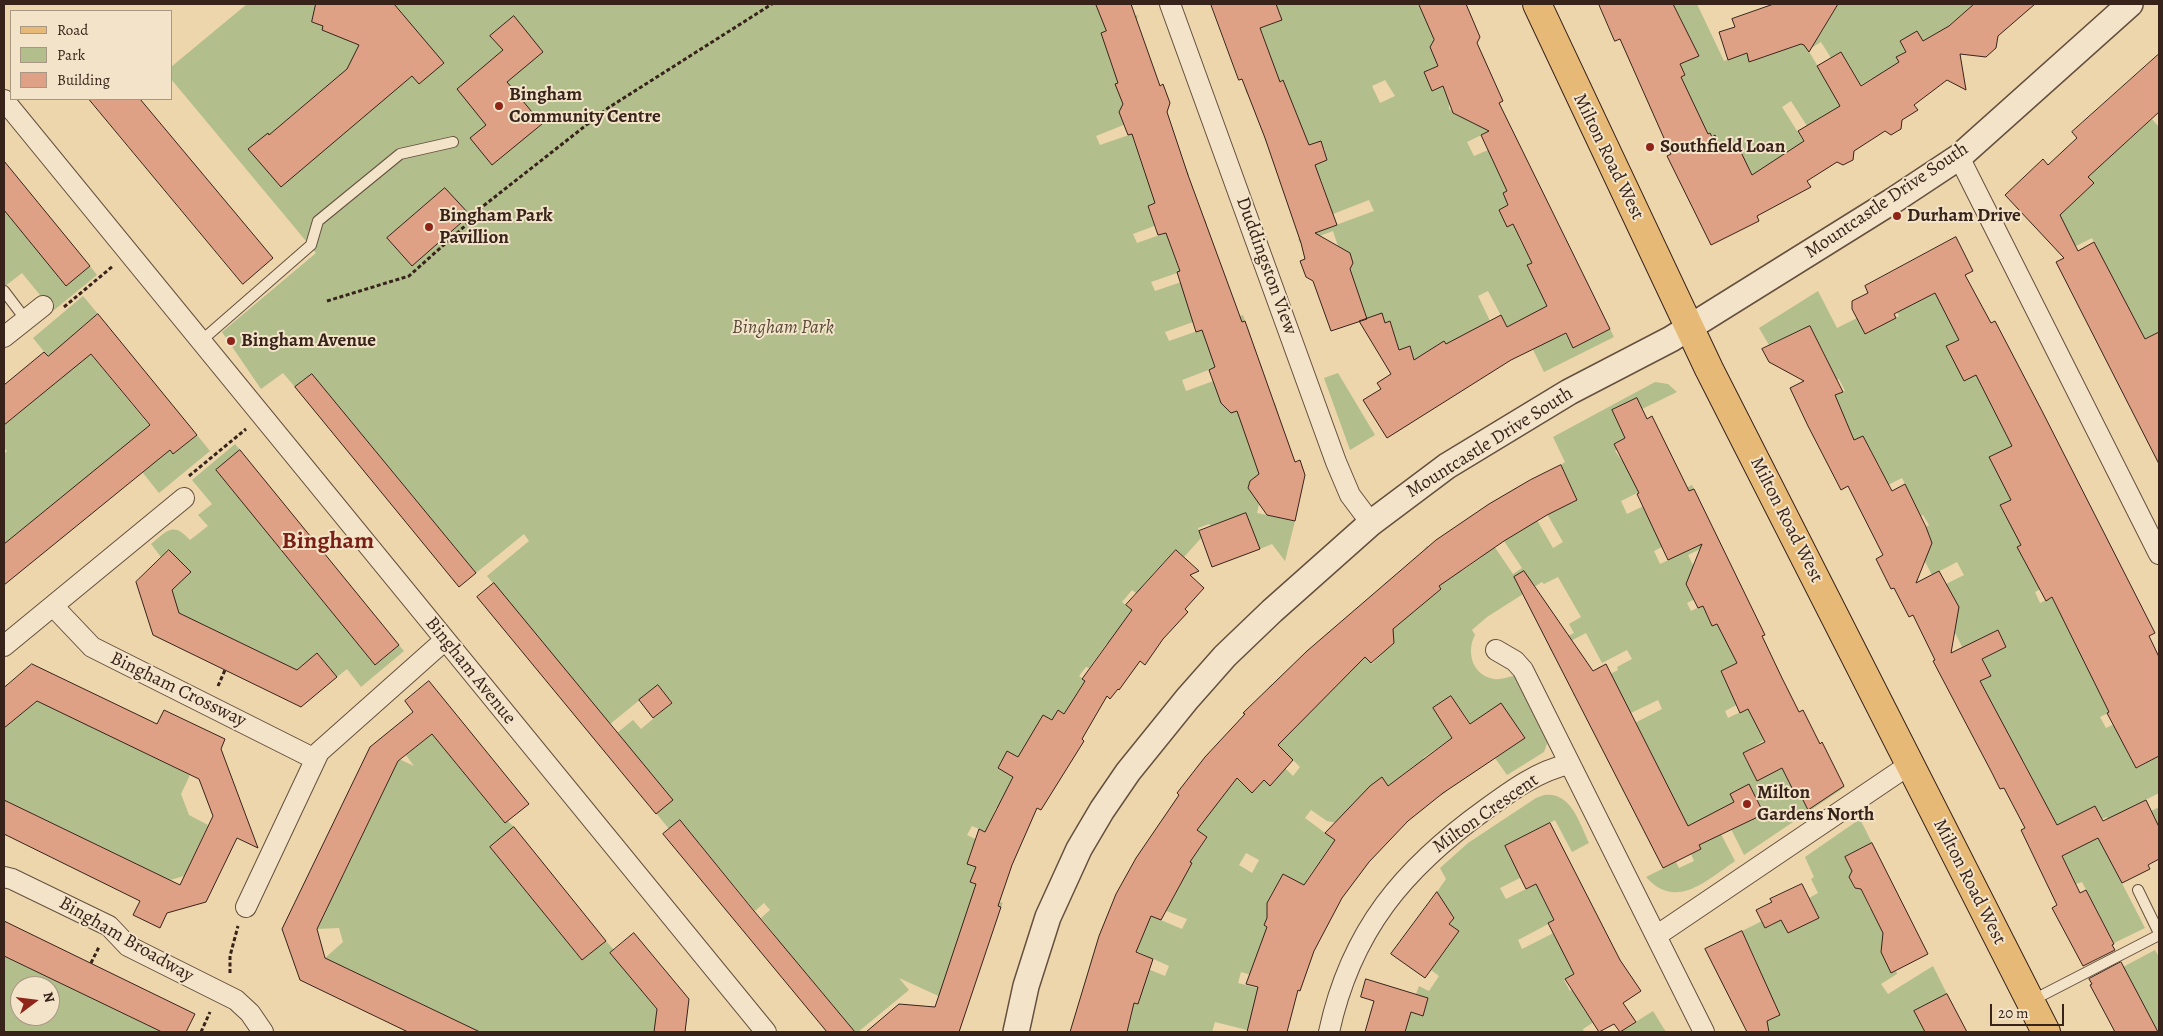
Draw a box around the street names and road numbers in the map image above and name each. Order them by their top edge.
street label: Milton Road West [1568,90,1648,224]
street label: Mountcastle Drive South [1801,138,1973,264]
street label: Duddingston View [1230,194,1302,338]
street label: Mountcastle Drive South [1403,382,1577,504]
street label: Milton Road West [1745,453,1827,587]
street label: Bingham Avenue [420,613,520,729]
street label: Bingham Crossway [106,647,250,733]
street label: Milton Crescent [1429,769,1543,859]
street label: Milton Road West [1928,815,2010,949]
street label: Bingham Broadway [55,892,197,988]

